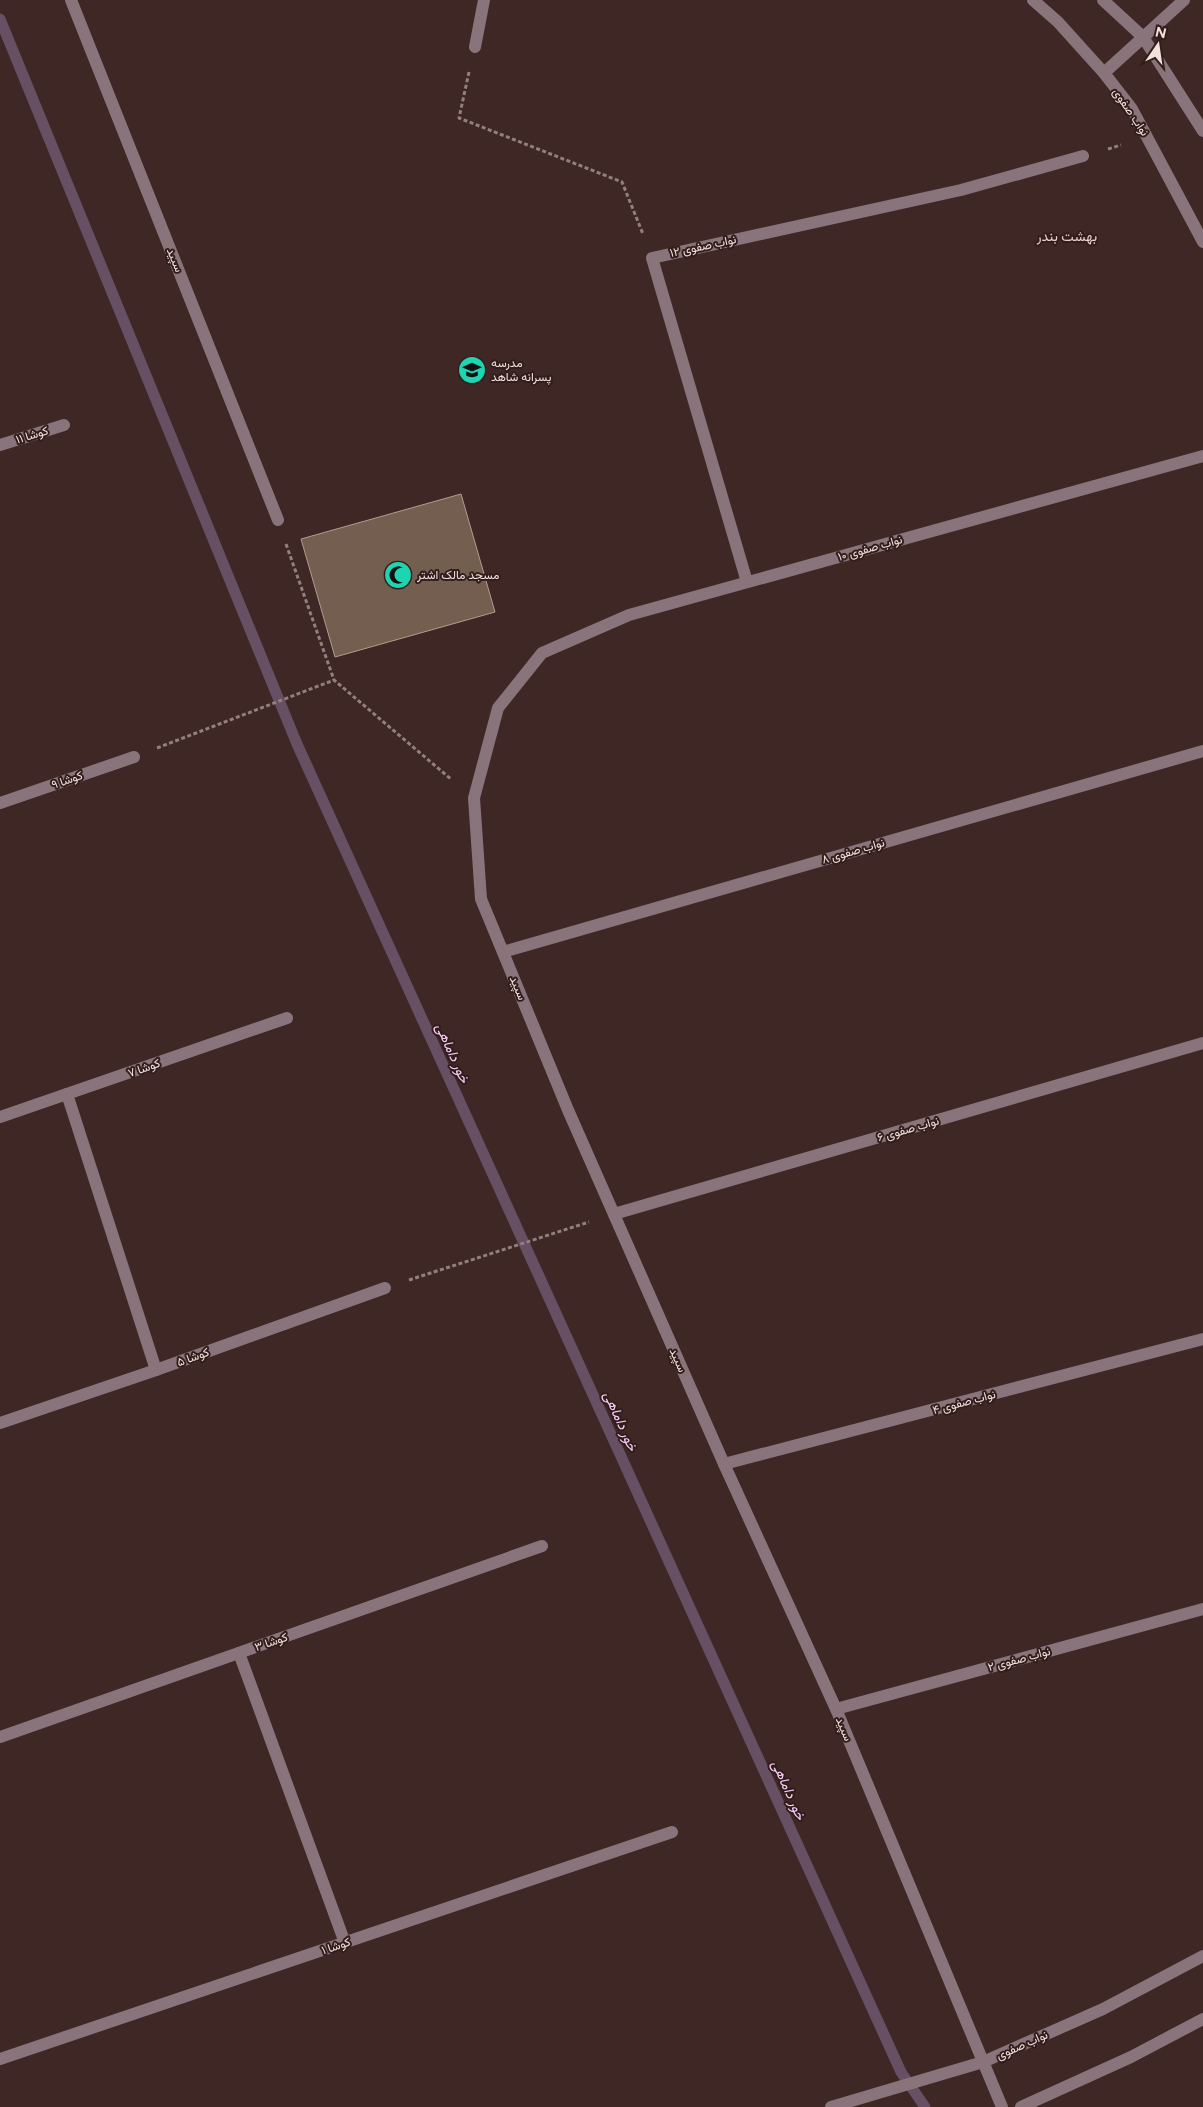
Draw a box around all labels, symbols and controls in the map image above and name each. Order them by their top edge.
north arrow [1133,20,1183,70]
text: N [1154,23,1168,42]
street label: نواب صفوی [1109,85,1152,139]
district label: بهشت بندر [1036,228,1097,245]
street label: نواب صفوی ۱۲ [669,232,738,261]
street label: سپید [163,246,186,275]
school or university icon: مدرسه پسرانه شاهد [457,355,487,385]
place label: مدرسه پسرانه شاهد [491,356,552,385]
street label: کوشا ۱۱ [14,423,50,447]
street label: نواب صفوی ۱۰ [836,532,904,565]
mosque icon: مسجد مالک اشتر [383,560,413,590]
place label: مسجد مالک اشتر [416,568,500,583]
street label: کوشا ۹ [50,768,85,793]
street label: نواب صفوی ۸ [820,835,886,868]
street label: سپید [506,974,529,1003]
water label: خور داماهی [432,1021,474,1086]
street label: کوشا ۷ [126,1056,162,1081]
street label: نواب صفوی ۶ [875,1114,941,1145]
street label: کوشا ۵ [175,1345,211,1370]
street label: سپید [666,1346,689,1375]
street label: نواب صفوی ۴ [931,1387,997,1418]
water label: خور داماهی [600,1389,642,1454]
street label: کوشا ۳ [253,1630,290,1655]
street label: نواب صفوی ۲ [986,1644,1052,1675]
street label: سپید [832,1715,855,1744]
water label: خور داماهی [768,1758,810,1823]
street label: کوشا ۱ [320,1935,353,1958]
street label: نواب صفوی [994,2027,1050,2063]

